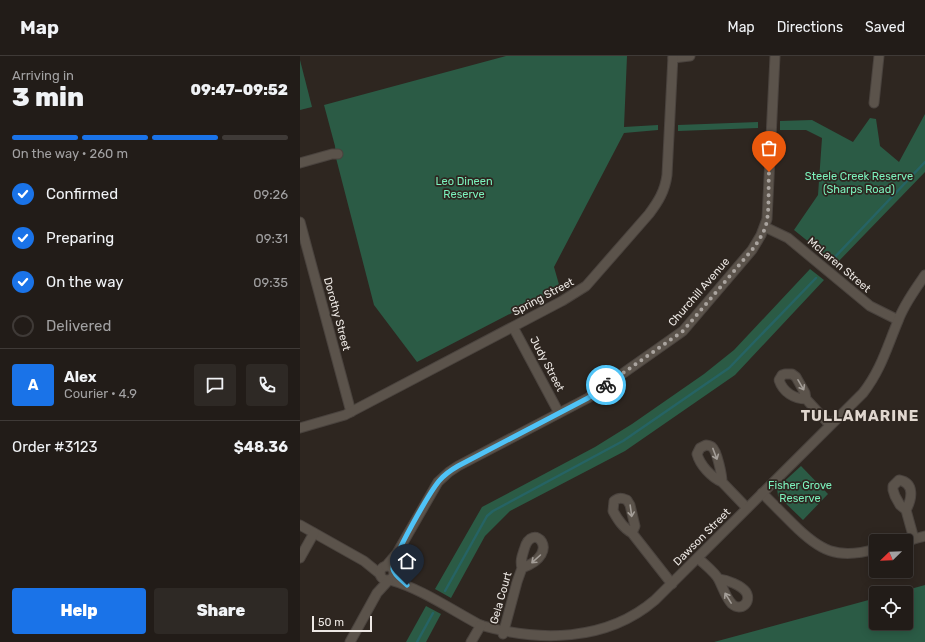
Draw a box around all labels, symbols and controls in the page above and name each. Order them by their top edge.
text: Map [20,16,59,39]
text: Map [728,19,755,36]
text: Directions [777,19,843,36]
text: Saved [865,19,905,36]
text: Arriving in [12,68,74,83]
text: 09:47–09:52 [190,81,288,99]
text: 3 min [12,82,84,113]
pin [752,131,786,172]
icon: bag [758,137,780,159]
text: On the way · 260 m [12,146,128,161]
park label: Steele Creek Reserve (Sharps Road) [805,170,913,196]
park label: Leo Dineen Reserve [435,175,493,201]
icon: check [12,183,34,205]
text: Confirmed [46,185,118,203]
text: 09:26 [253,187,288,202]
icon: check [12,227,34,249]
text: Preparing [46,229,114,247]
text: 09:31 [256,231,288,246]
street label: McLaren Street [805,235,874,296]
street label: Churchill Avenue [666,255,732,329]
icon: check [12,271,34,293]
text: On the way [46,273,124,291]
text: 09:35 [253,275,288,290]
street label: Spring Street [510,275,577,319]
street label: Dorothy Street [321,276,353,353]
text: Delivered [46,317,111,335]
street label: Judy Street [527,334,567,394]
button: chat [194,364,236,406]
button: phone [246,364,288,406]
courier [586,365,626,405]
text: Alex [64,368,97,386]
icon: bike [595,374,617,396]
text: A [28,376,38,394]
one-way arrow [797,379,805,391]
text: Courier · 4.9 [64,386,137,401]
district label: TULLAMARINE [801,407,919,425]
text: Order #3123 [12,438,98,456]
text: $48.36 [234,438,288,456]
one-way arrow [712,448,720,460]
park label: Fisher Grove Reserve [768,479,832,505]
one-way arrow [627,504,635,517]
street label: Dawson Street [671,505,734,568]
north arrow [869,534,913,578]
map controls [869,534,913,630]
pin [390,544,424,585]
icon: home [396,550,418,572]
one-way arrow [531,554,541,564]
street label: Gela Court [487,570,515,626]
button: locate [869,586,913,630]
button: Help [12,588,146,634]
button: Share [154,588,288,634]
one-way arrow [723,592,731,604]
scale bar [312,614,372,633]
text: 50 m [318,616,344,629]

